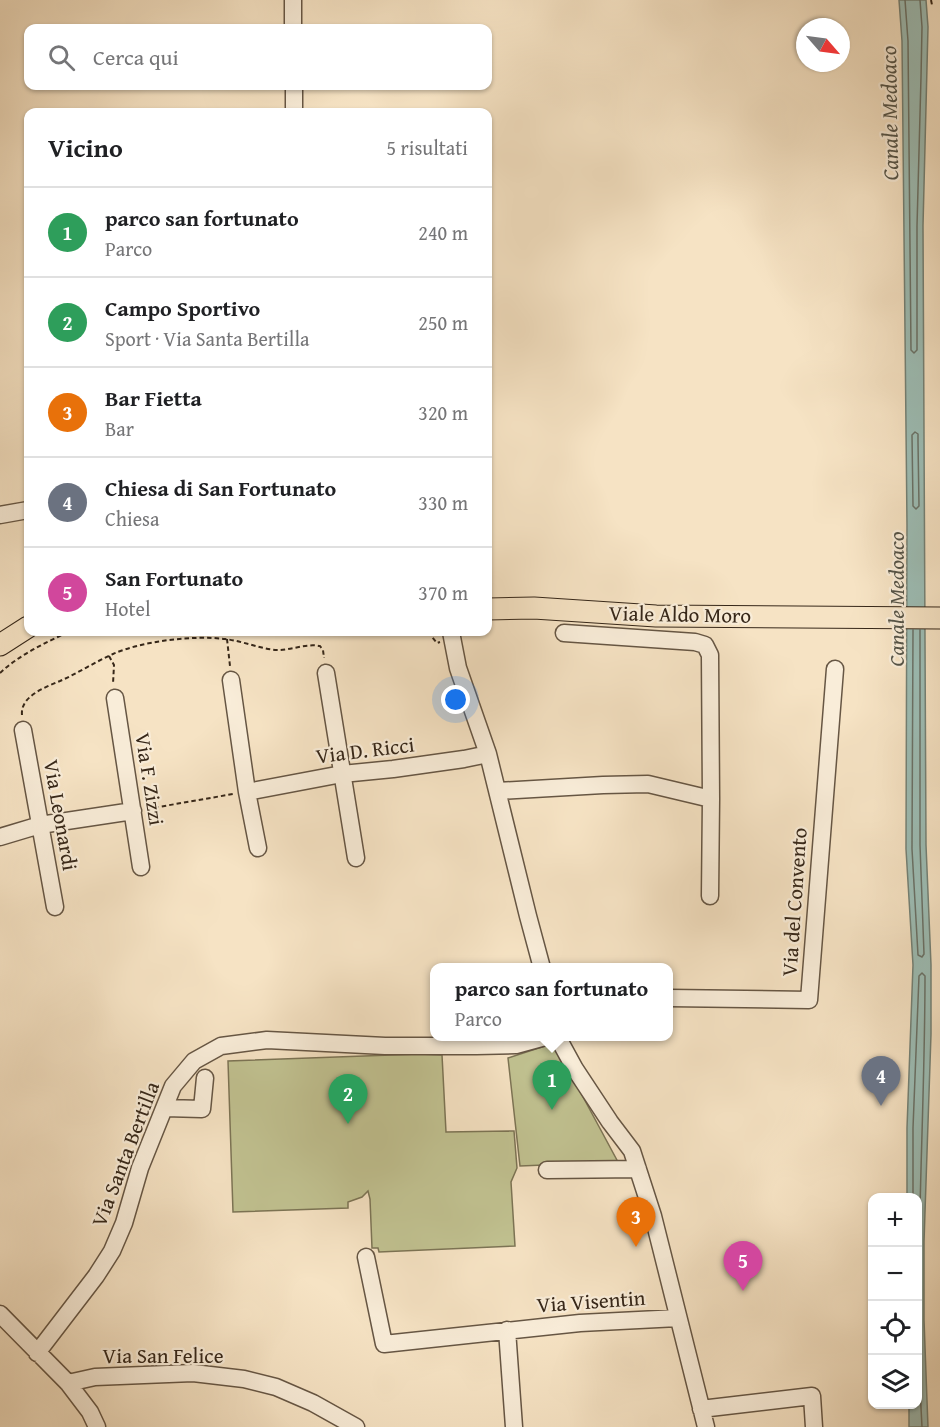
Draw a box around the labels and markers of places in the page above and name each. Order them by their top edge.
pin: 4 [862,1056,900,1106]
pin: 1 [532,1060,572,1110]
pin: 2 [328,1074,368,1124]
pin: 3 [616,1198,656,1247]
pin: 5 [724,1242,762,1291]

